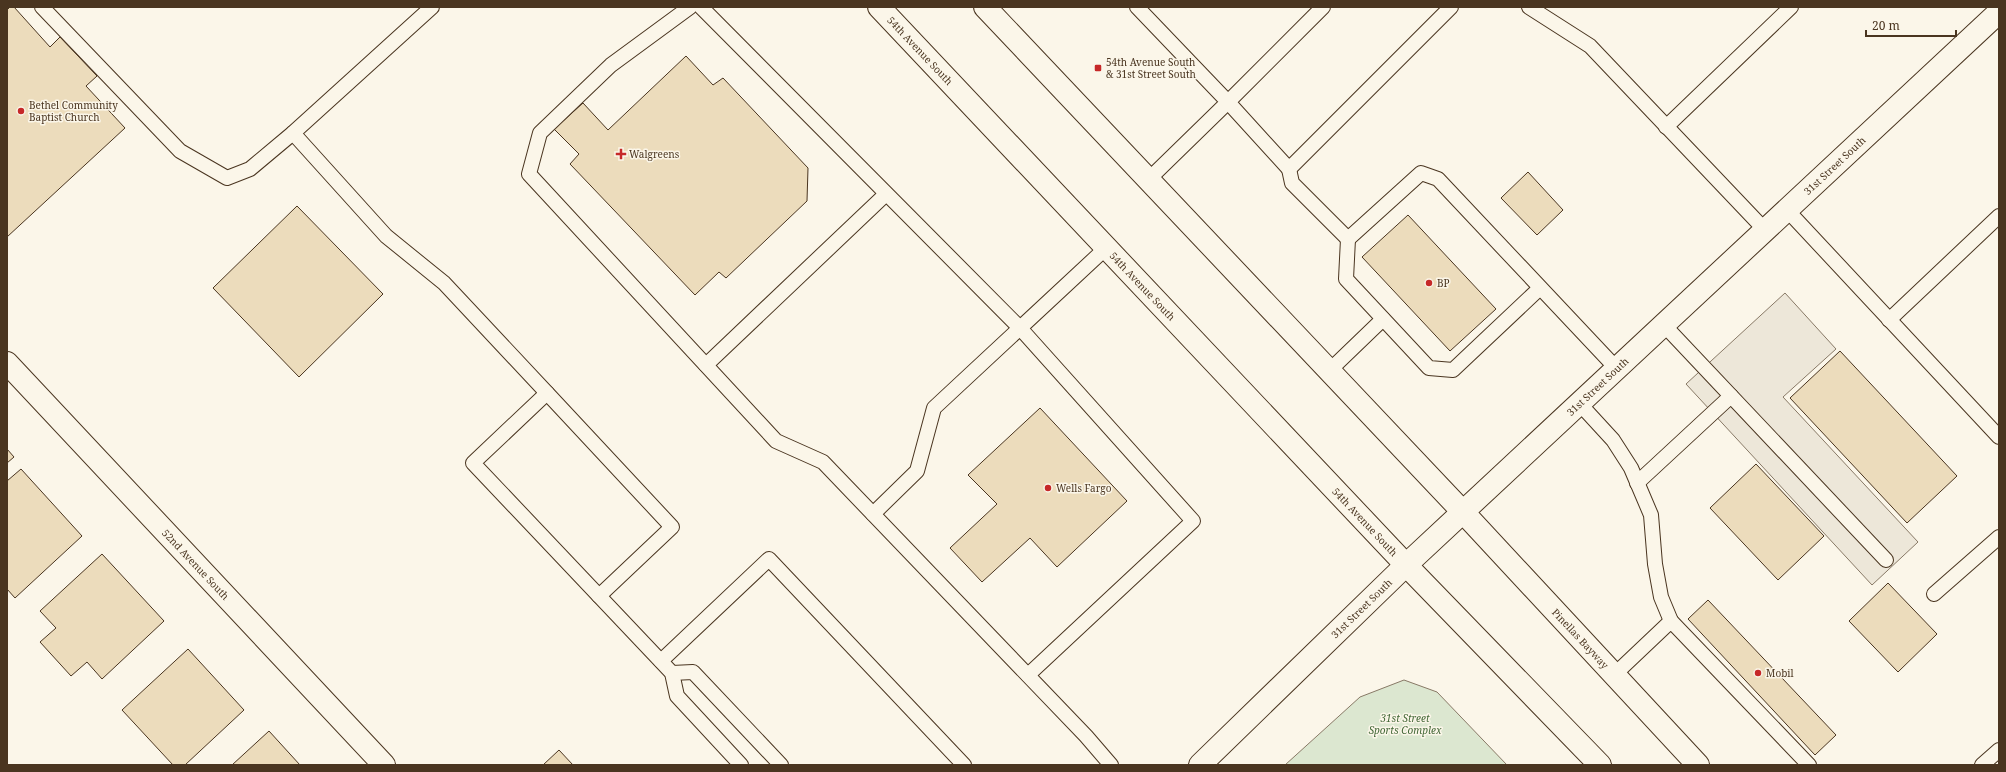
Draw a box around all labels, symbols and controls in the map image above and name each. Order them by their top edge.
scale bar [1866,12,1956,38]
street label: 54th Avenue South [884,13,956,88]
text: 20 m [1872,17,1900,34]
place label: 54th Avenue South & 31st Street South [1106,55,1196,81]
marker: 54th Avenue South & 31st Street South [1093,63,1103,73]
place label: Bethel Community Baptist Church [29,98,118,124]
marker: Bethel Community Baptist Church [16,106,26,116]
street label: 31st Street South [1800,133,1869,198]
place label: Walgreens [629,147,680,161]
marker: Walgreens [616,149,626,159]
street label: 54th Avenue South [1107,249,1179,324]
place label: BP [1437,276,1450,290]
marker: BP [1424,278,1434,288]
street label: 31st Street South [1564,354,1632,419]
place label: Wells Fargo [1056,481,1112,495]
marker: Wells Fargo [1043,483,1053,493]
street label: 54th Avenue South [1329,484,1401,560]
street label: 52nd Avenue South [159,526,233,603]
street label: 31st Street South [1328,575,1395,641]
street label: Pinellas Bayway [1549,605,1612,672]
place label: Mobil [1766,666,1794,680]
marker: Mobil [1753,668,1763,678]
park label: 31st Street Sports Complex [1369,711,1442,737]

